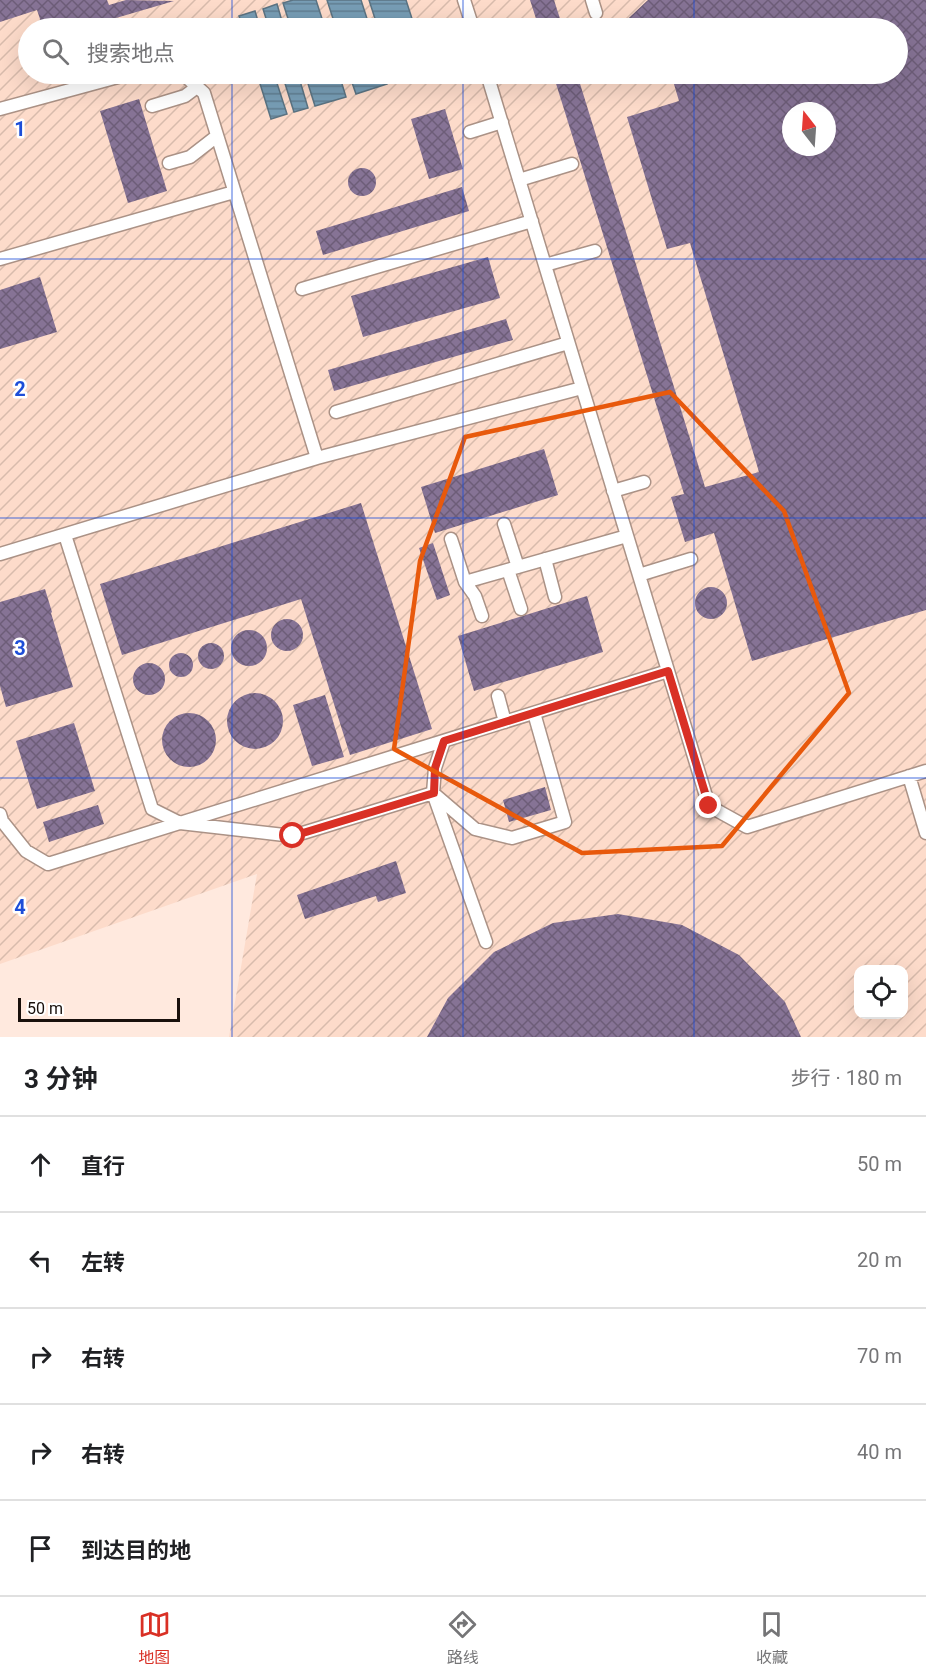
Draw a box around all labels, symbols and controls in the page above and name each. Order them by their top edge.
search box [18,18,908,84]
icon: search [39,35,72,68]
text: 搜索地点 [87,41,175,66]
north arrow [782,102,836,156]
text: 1 [14,117,26,141]
text: 2 [14,377,26,401]
text: 3 [14,636,26,660]
route end [695,792,721,818]
route start [279,822,305,848]
text: 4 [14,895,26,919]
map controls [854,965,908,1019]
button: locate [854,965,908,1019]
scale bar [18,995,180,1022]
text: 50 m [27,999,63,1018]
text: 3 分钟 [24,1064,97,1094]
text: 步行 · 180 m [791,1066,902,1090]
icon: ahead [24,1148,57,1181]
text: 50 m [857,1152,902,1176]
text: 直行 [81,1154,125,1179]
icon: left [24,1244,57,1277]
text: 20 m [857,1248,902,1272]
text: 左转 [81,1250,125,1275]
icon: right [24,1340,57,1373]
text: 70 m [857,1344,902,1368]
text: 右转 [81,1346,125,1371]
icon: right [24,1436,57,1469]
text: 40 m [857,1440,902,1464]
text: 右转 [81,1442,125,1467]
icon: arrive [24,1532,57,1565]
text: 到达目的地 [81,1538,191,1563]
tab: 地图 [138,1608,171,1668]
tab: 路线 [446,1608,479,1668]
tab: 收藏 [755,1608,788,1668]

